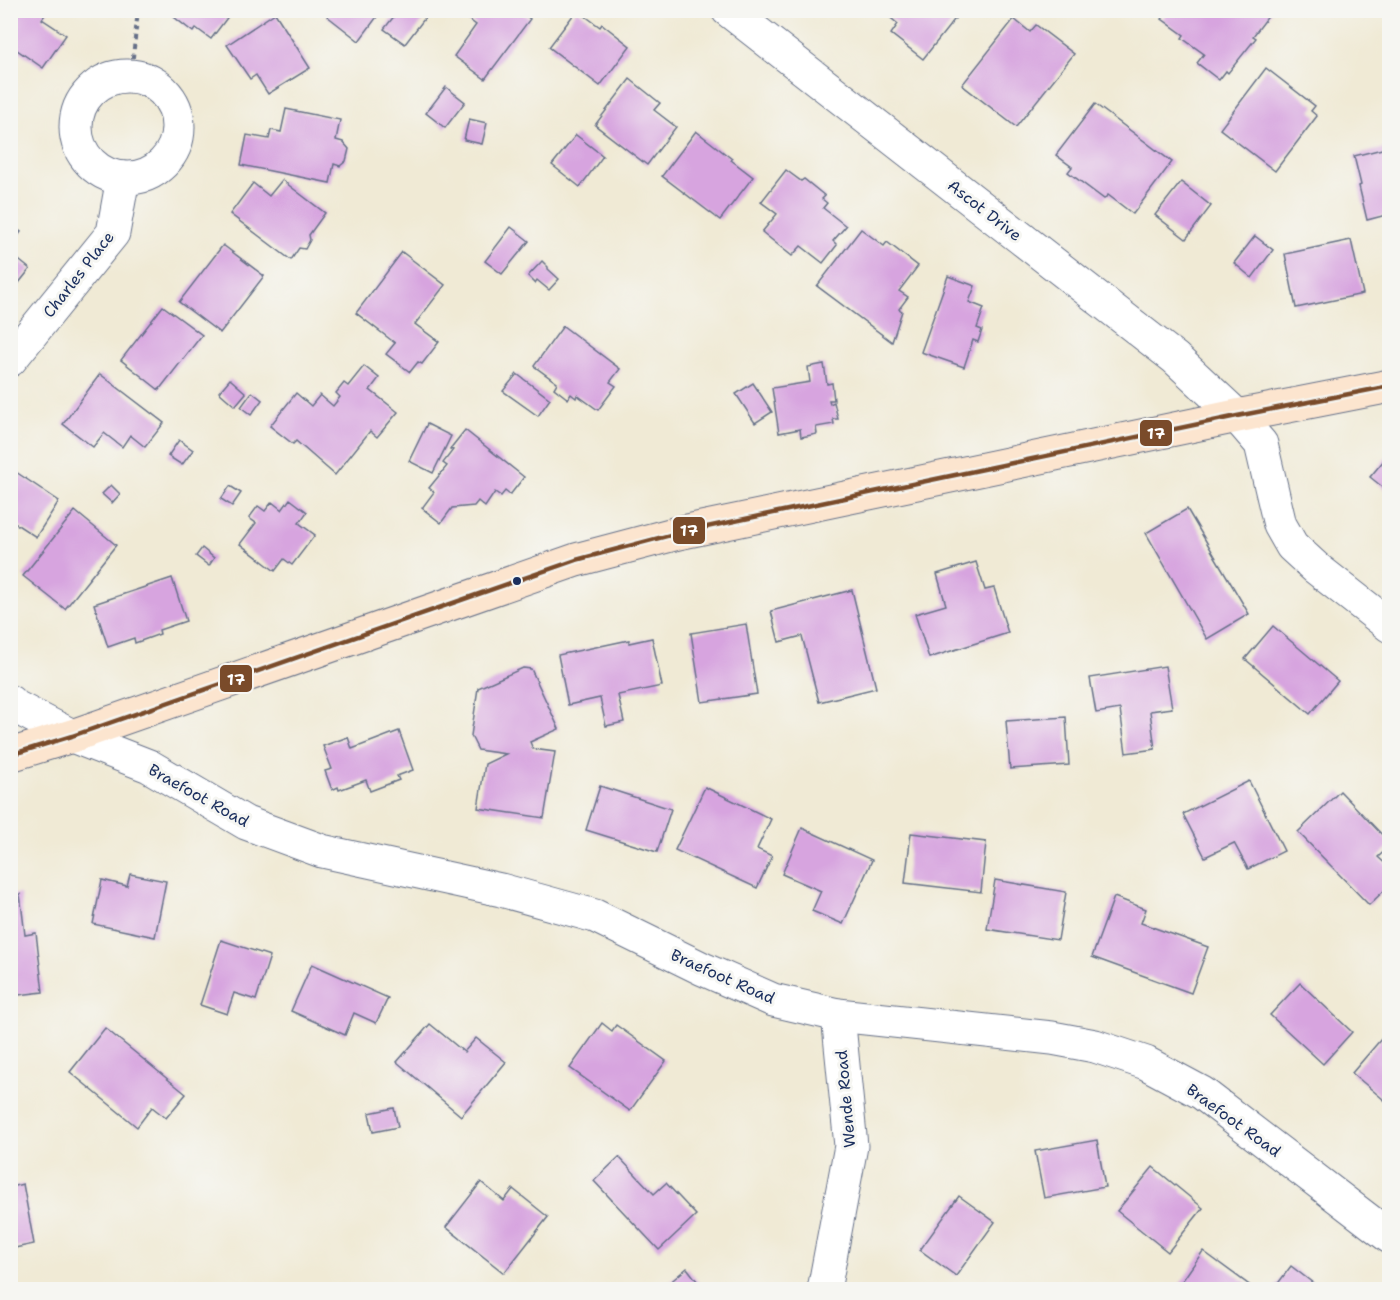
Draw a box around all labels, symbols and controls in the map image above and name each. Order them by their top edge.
street label: Ascot Drive [943,175,1026,246]
street label: Charles Place [38,227,119,322]
line badge: 17 [1139,419,1173,447]
text: 17 [1147,423,1165,444]
line badge: 17 [672,516,706,545]
text: 17 [680,520,698,541]
unlabelled marker [511,575,523,587]
line badge: 17 [219,664,253,693]
text: 17 [227,669,245,690]
street label: Braefoot Road [145,759,253,832]
street label: Braefoot Road [667,944,778,1009]
street label: Wende Road [831,1049,860,1149]
street label: Braefoot Road [1182,1079,1285,1162]

